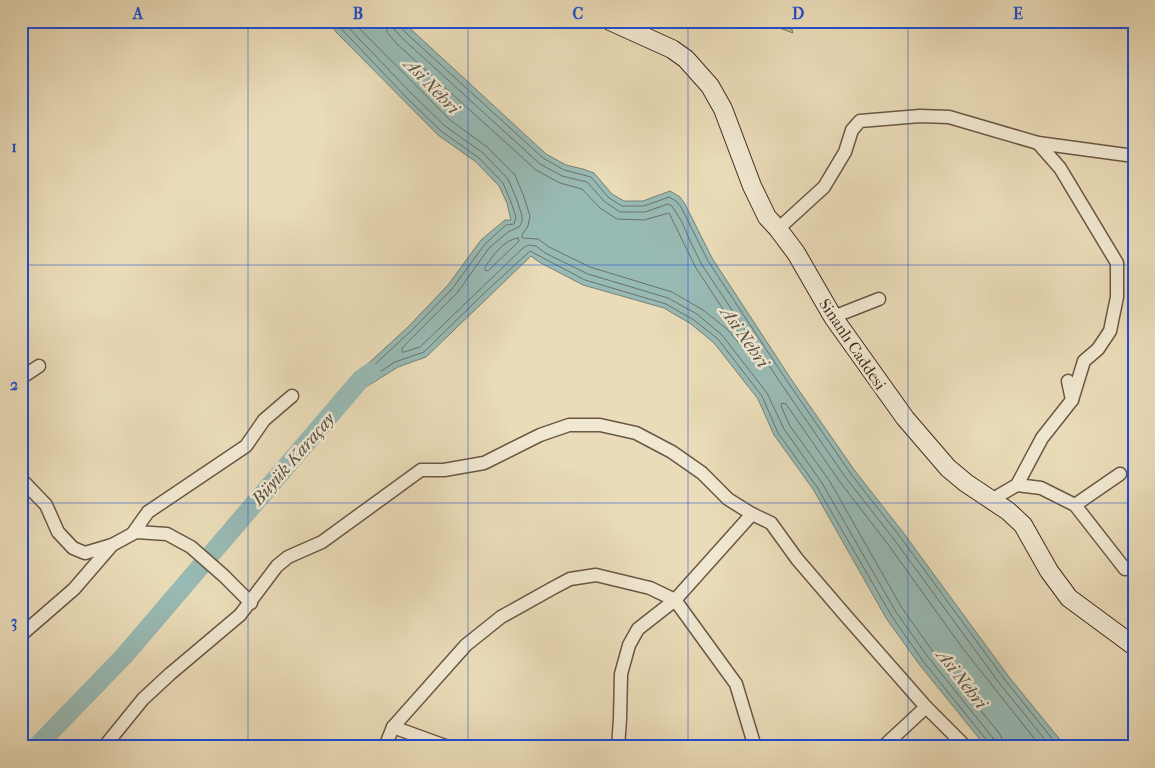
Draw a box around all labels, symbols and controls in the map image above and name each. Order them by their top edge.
text: A [132,4,144,23]
text: B [353,4,363,23]
text: C [573,4,584,23]
text: D [792,4,804,23]
text: E [1013,4,1023,23]
water label: Asi Nehri [399,53,465,120]
text: 1 [11,137,17,156]
street label: Sinanlı Caddesi [815,295,890,394]
water label: Asi Nehri [715,301,774,373]
text: 2 [10,375,18,394]
water label: Büyük Karaçay [247,408,340,511]
text: 3 [11,612,17,632]
water label: Asi Nehri [931,644,992,715]

